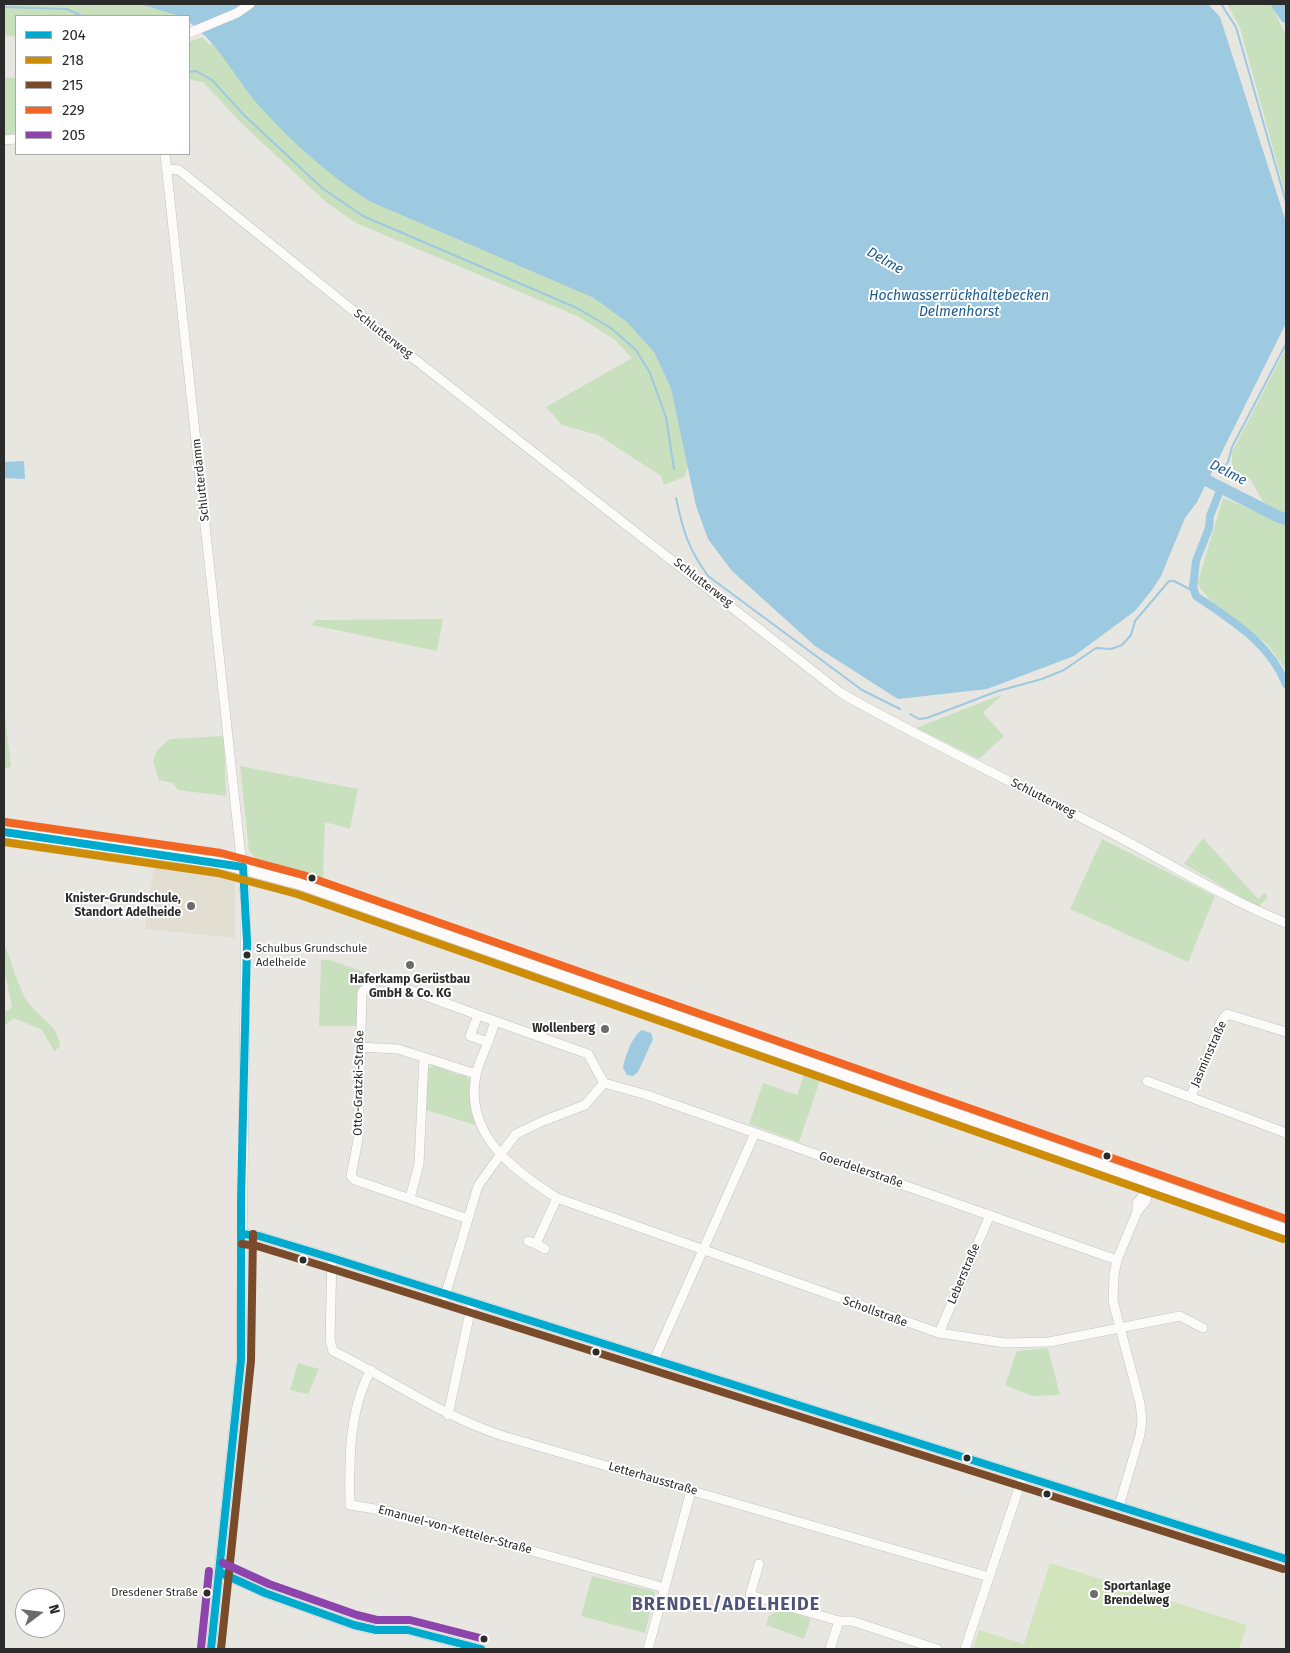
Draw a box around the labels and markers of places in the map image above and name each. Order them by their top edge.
unlabelled marker [307,873,317,883]
place label: Knister-Grundschule, Standort Adelheide [65,892,181,920]
marker: Knister-Grundschule, Standort Adelheide [185,900,197,912]
place label: Schulbus Grundschule Adelheide [256,942,367,968]
marker: Schulbus Grundschule Adelheide [242,950,252,960]
marker: Haferkamp Gerüstbau GmbH & Co. KG [404,959,416,971]
place label: Haferkamp Gerüstbau GmbH & Co. KG [350,973,470,1001]
place label: Wollenberg [532,1022,595,1036]
marker: Wollenberg [599,1023,611,1035]
unlabelled marker [1102,1151,1112,1161]
unlabelled marker [298,1255,308,1265]
unlabelled marker [591,1347,601,1357]
unlabelled marker [962,1453,972,1463]
unlabelled marker [1042,1489,1052,1499]
place label: Sportanlage Brendelweg [1104,1580,1171,1608]
place label: Dresdener Straße [111,1586,198,1600]
marker: Dresdener Straße [202,1588,212,1598]
marker: Sportanlage Brendelweg [1088,1588,1100,1600]
unlabelled marker [479,1634,489,1644]

